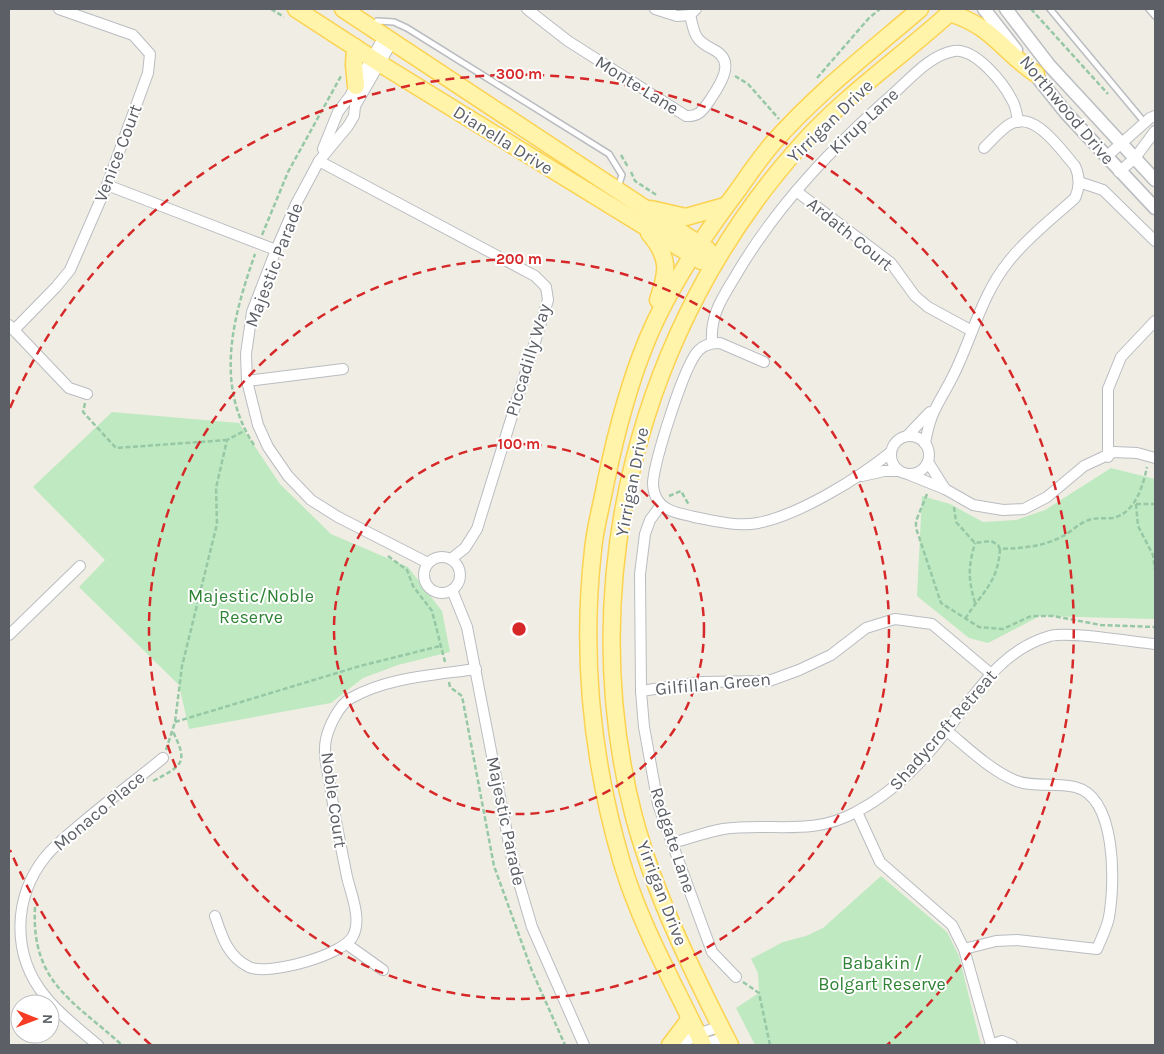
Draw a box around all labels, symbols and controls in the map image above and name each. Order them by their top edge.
street label: Monte Lane [591,51,683,119]
street label: Northwood Drive [1015,51,1119,169]
text: 300 m [496,65,542,83]
street label: Yirrigan Drive [782,75,878,167]
street label: Kirup Lane [825,83,903,159]
street label: Venice Court [89,101,147,205]
street label: Dianella Drive [449,101,557,179]
street label: Ardath Court [803,193,898,276]
street label: Majestic Parade [240,200,308,330]
text: 200 m [496,250,542,268]
street label: Piccadilly Way [500,301,556,419]
street label: Yirrigan Drive [611,425,653,539]
text: 100 m [498,435,540,453]
park label: Majestic/Noble Reserve [188,585,314,628]
centre of rings [510,620,528,638]
street label: Shadycroft Retreat [885,665,1002,795]
street label: Gilfillan Green [654,668,772,700]
street label: Noble Court [316,751,352,849]
street label: Majestic Parade [482,754,530,888]
street label: Monaco Place [49,766,149,856]
street label: Redgate Lane [646,784,700,896]
street label: Yirrigan Drive [632,837,692,949]
park label: Babakin / Bolgart Reserve [818,952,946,995]
north arrow [10,994,60,1044]
text: N [39,1014,56,1024]

